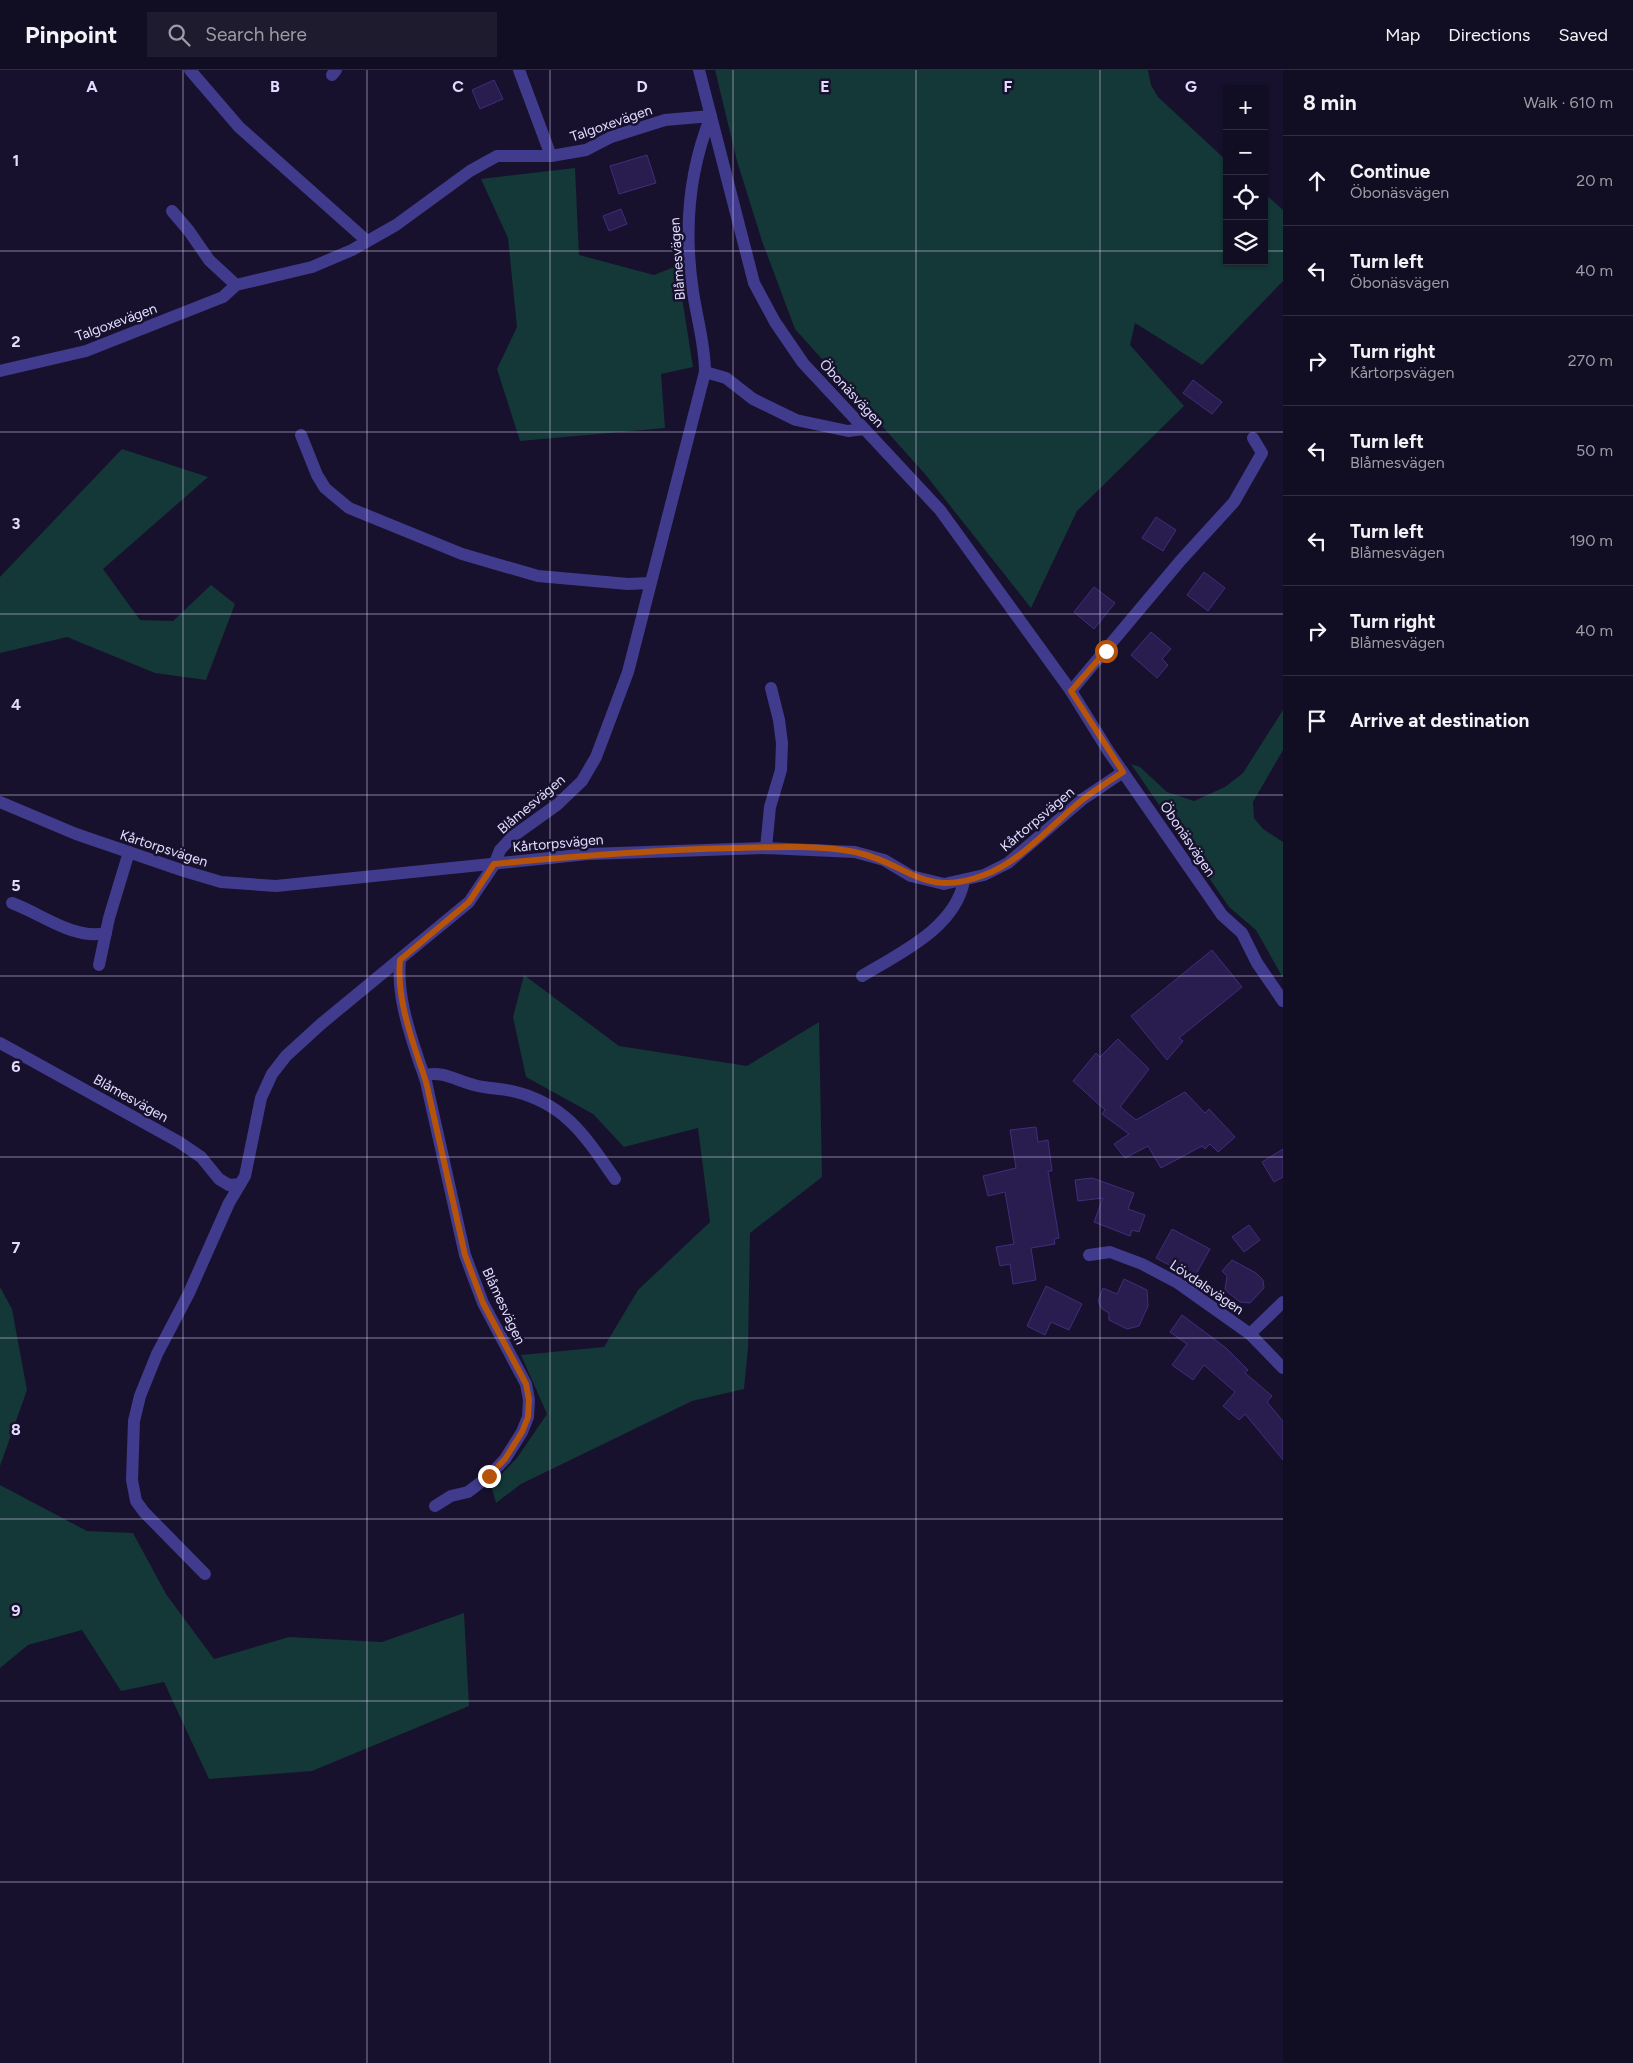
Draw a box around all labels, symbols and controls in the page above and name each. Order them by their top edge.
search box [147,12,497,57]
text: Pinpoint [25,20,117,49]
icon: search [165,21,193,49]
text: Search here [205,23,307,46]
text: Map [1385,24,1420,46]
text: Directions [1448,24,1530,46]
text: Saved [1558,24,1608,46]
text: A [86,77,98,96]
text: B [270,77,280,96]
text: C [452,77,464,96]
text: D [636,77,648,96]
text: E [820,77,830,96]
text: F [1004,77,1013,96]
text: G [1185,77,1197,96]
map controls [1223,85,1268,265]
button: + [1223,85,1268,130]
text: 8 min [1303,90,1357,115]
text: Walk · 610 m [1523,93,1613,112]
street label: Talgoxevägen [568,101,655,145]
button: − [1223,130,1268,175]
text: 1 [13,151,19,170]
text: Continue [1350,160,1430,183]
icon: ahead [1303,167,1331,195]
text: 20 m [1576,171,1613,190]
button: locate [1223,175,1268,220]
text: Öbonäsvägen [1350,183,1449,202]
street label: Blåmesvägen [666,217,689,301]
button: layers [1223,220,1268,265]
text: Turn left [1350,250,1424,273]
icon: left [1303,257,1331,285]
text: 40 m [1575,261,1613,280]
text: Öbonäsvägen [1350,273,1449,292]
street label: Talgoxevägen [73,300,159,345]
text: 2 [11,332,21,351]
text: Turn right [1350,340,1436,363]
icon: right [1303,347,1331,375]
text: 270 m [1568,351,1613,370]
street label: Öbonäsvägen [816,356,888,431]
text: Kårtorpsvägen [1350,363,1454,382]
text: Turn left [1350,430,1424,453]
icon: left [1303,437,1331,465]
text: 50 m [1576,441,1613,460]
text: Blåmesvägen [1350,453,1445,472]
text: 3 [12,514,21,533]
text: Turn left [1350,520,1424,543]
icon: left [1303,527,1331,555]
text: 190 m [1570,531,1613,550]
text: Blåmesvägen [1350,543,1445,562]
text: Turn right [1350,610,1436,633]
icon: right [1303,617,1331,645]
text: 40 m [1575,621,1613,640]
text: Blåmesvägen [1350,633,1445,652]
route start [1095,640,1118,663]
text: 4 [11,695,21,714]
icon: arrive [1303,707,1331,735]
text: Arrive at destination [1350,709,1529,732]
street label: Blåmesvägen [494,771,569,838]
street label: Kårtorpsvägen [997,783,1078,855]
street label: Öbonäsvägen [1156,799,1219,880]
street label: Kårtorpsvägen [118,826,210,871]
street label: Kårtorpsvägen [512,831,604,856]
text: 5 [11,876,21,895]
text: 6 [11,1057,21,1076]
street label: Blåmesvägen [90,1071,171,1126]
text: 7 [12,1238,21,1257]
street label: Lövdalsvägen [1167,1257,1247,1318]
street label: Blåmesvägen [478,1265,529,1348]
text: 8 [11,1420,21,1439]
route end [478,1465,501,1488]
text: 9 [11,1601,21,1620]

